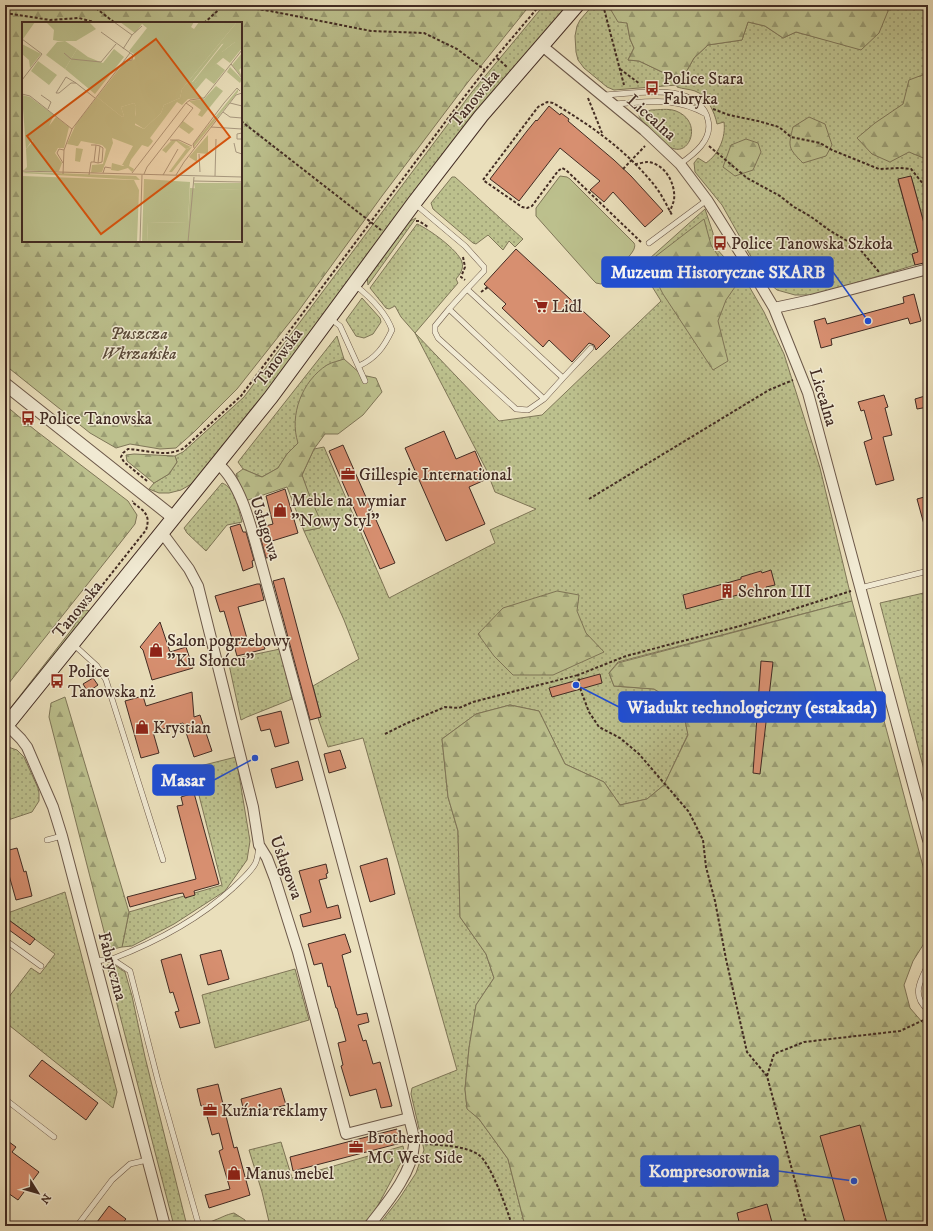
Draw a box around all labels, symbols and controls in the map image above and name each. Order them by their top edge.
inset map [22,22,242,242]
street label: Tanowska [445,65,505,132]
place label: Police Stara Fabryka [663,68,744,110]
bus stop icon: Police Stara Fabryka [644,80,660,96]
street label: Licealna [622,90,681,146]
place label: Police Tanowska Szkoła [731,233,894,255]
bus stop icon: Police Tanowska Szkoła [712,235,728,251]
callout: Muzeum Historyczne SKARB [602,257,833,287]
text: Muzeum Historyczne SKARB [611,262,825,284]
place label: Lidl [552,296,582,318]
supermarket icon: Lidl [533,298,549,314]
park label: Puszcza Wkrzańska [101,323,177,365]
street label: Tanowska [250,323,308,391]
street label: Licealna [804,366,842,430]
place label: Police Tanowska [39,408,153,430]
bus stop icon: Police Tanowska [20,410,36,426]
place label: Gillespie International [359,464,512,486]
office icon: Gillespie International [340,466,356,482]
place label: Meble na wymiar "Nowy Styl" [291,490,407,532]
street label: Usługowa [244,493,286,564]
shop icon: Meble na wymiar "Nowy Styl" [272,502,288,518]
street label: Tanowska [48,576,108,643]
place label: Schron III [738,581,811,603]
building icon: Schron III [719,583,735,599]
place label: Salon pogrzebowy "Ku Słońcu" [167,630,291,672]
shop icon: Salon pogrzebowy "Ku Słońcu" [148,642,164,658]
place label: Police Tanowska nż [68,661,156,703]
bus stop icon: Police Tanowska nż [49,673,65,689]
callout: Wiadukt technologiczny (estakada) [619,692,885,722]
text: Wiadukt technologiczny (estakada) [626,697,877,719]
place label: Krystian [153,717,211,739]
shop icon: Krystian [134,719,150,735]
callout: Masar [153,765,214,795]
text: Masar [161,770,206,792]
street label: Usługowa [264,832,308,903]
street label: Fabryczna [92,930,132,1004]
place label: Kuźnia reklamy [221,1100,328,1122]
office icon: Kuźnia reklamy [202,1102,218,1118]
place label: Brotherhood MC West Side [367,1127,463,1169]
office icon: Brotherhood MC West Side [348,1139,364,1155]
callout: Kompresorownia [641,1156,778,1186]
text: Kompresorownia [648,1161,770,1183]
place label: Manus mebel [245,1163,334,1185]
shop icon: Manus mebel [226,1165,242,1181]
north arrow [18,1173,58,1213]
text: N [37,1191,53,1206]

